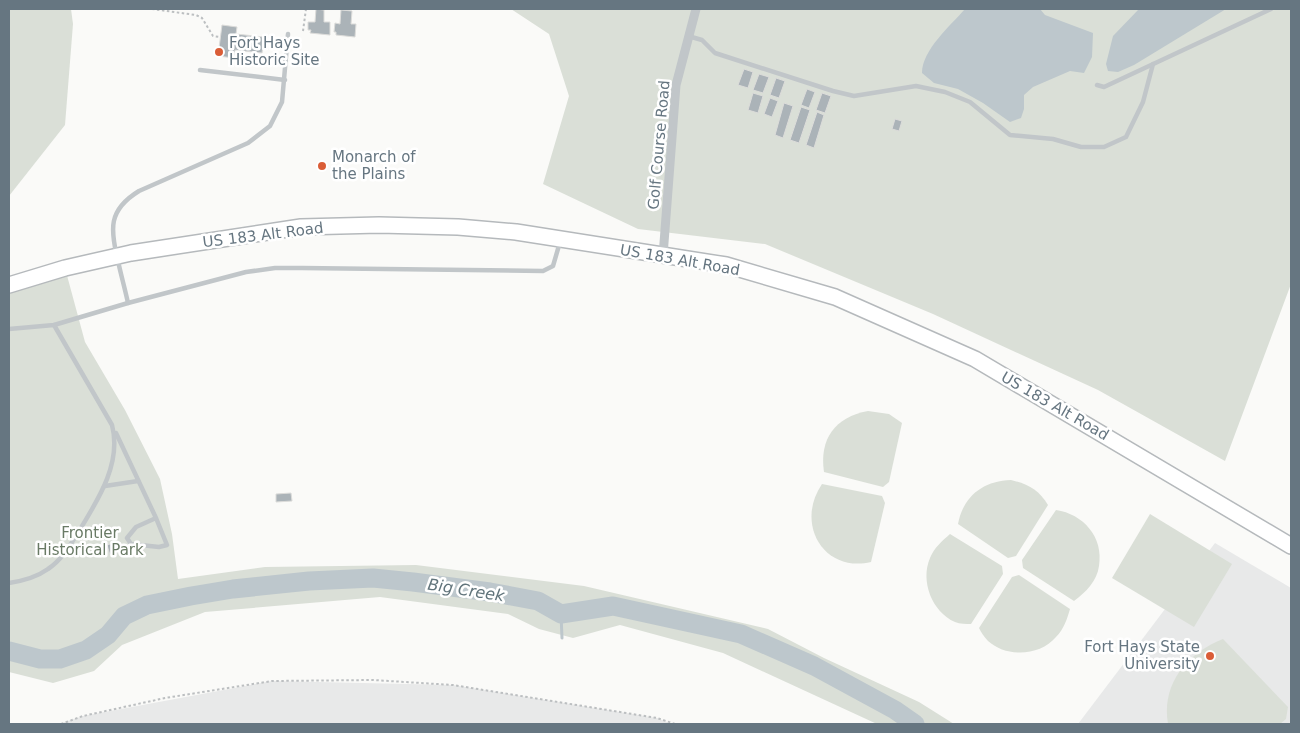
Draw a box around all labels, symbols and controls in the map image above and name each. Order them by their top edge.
place label: Fort Hays Historic Site [229,34,319,69]
marker: Fort Hays Historic Site [213,46,225,58]
street label: Golf Course Road [644,80,674,210]
place label: Monarch of the Plains [332,148,416,183]
marker: Monarch of the Plains [316,160,328,172]
street label: US 183 Alt Road [202,219,324,251]
street label: US 183 Alt Road [619,241,741,279]
street label: US 183 Alt Road [998,368,1112,444]
park label: Frontier Historical Park [36,524,144,559]
water label: Big Creek [426,575,506,606]
place label: Fort Hays State University [1084,638,1200,673]
marker: Fort Hays State University [1204,650,1216,662]

